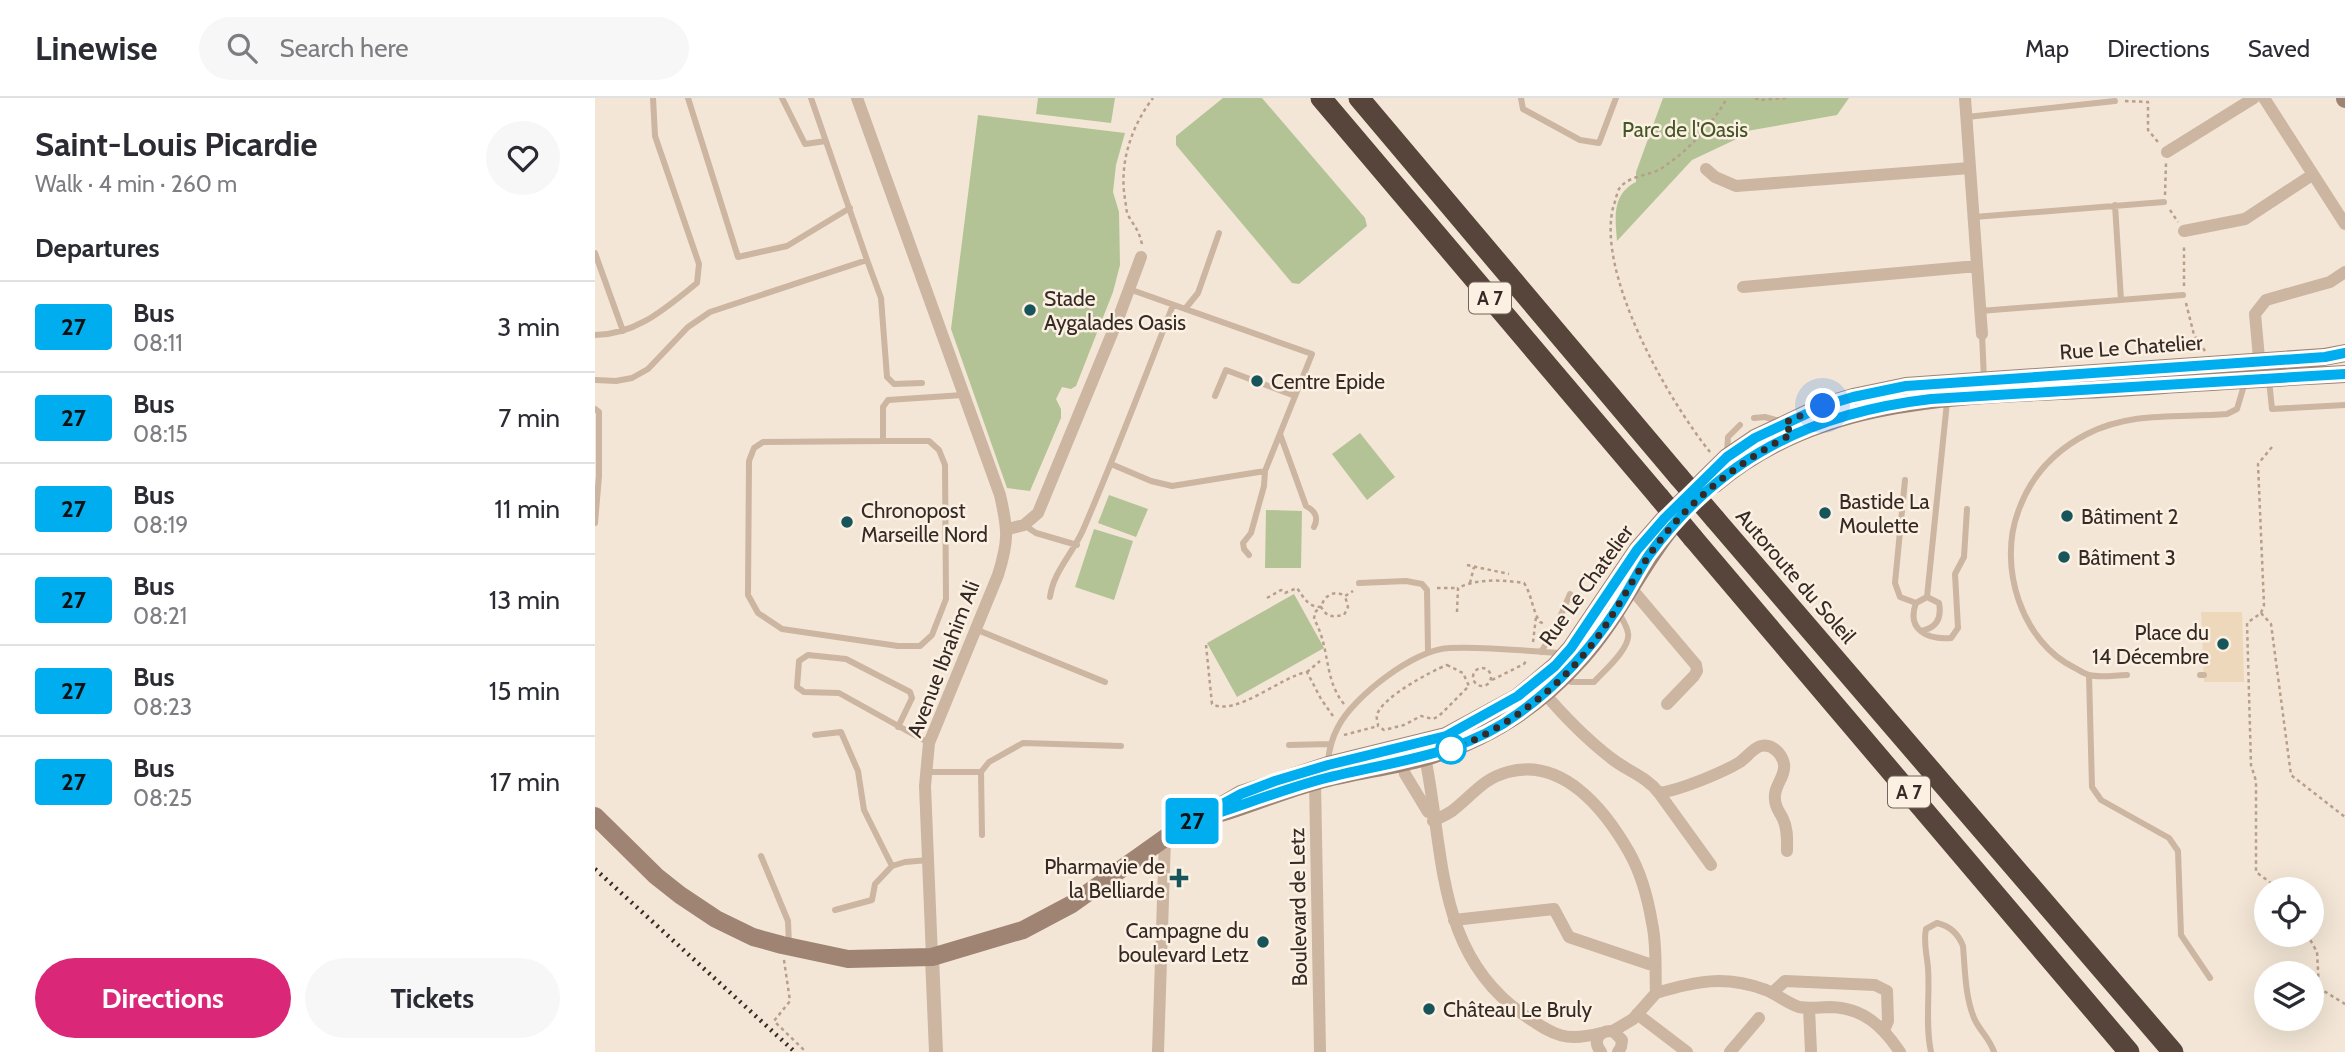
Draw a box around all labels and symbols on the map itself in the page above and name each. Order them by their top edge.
park label: Parc de l'Oasis [1622,117,1748,142]
road number: A 7 [1469,282,1511,314]
place label: Stade Aygalades Oasis [1044,286,1186,335]
marker: Stade Aygalades Oasis [1022,302,1038,318]
street label: Rue Le Chatelier [2059,330,2204,364]
place label: Centre Epide [1271,369,1385,394]
marker: Centre Epide [1249,373,1265,389]
your location [1805,388,1840,423]
place label: Bastide La Moulette [1839,489,1930,538]
place label: Chronopost Marseille Nord [861,498,988,547]
street label: Autoroute du Soleil [1731,504,1861,648]
place label: Bâtiment 2 [2081,504,2178,529]
marker: Bastide La Moulette [1817,505,1833,521]
marker: Bâtiment 2 [2059,508,2075,524]
marker: Chronopost Marseille Nord [839,514,855,530]
street label: Rue Le Chatelier [1534,519,1638,650]
place label: Bâtiment 3 [2078,545,2176,570]
marker: Bâtiment 3 [2056,549,2072,565]
street label: Avenue Ibrahim Ali [902,577,984,741]
place label: Place du 14 Décembre [2092,620,2209,669]
marker: Place du 14 Décembre [2215,636,2231,652]
unlabelled marker [1436,734,1466,764]
road number: A 7 [1888,776,1930,807]
line badge: 27 [1161,798,1223,844]
street label: Boulevard de Letz [1284,827,1312,987]
place label: Pharmavie de la Belliarde [1044,854,1165,903]
marker: Pharmavie de la Belliarde [1171,870,1187,886]
place label: Campagne du boulevard Letz [1118,918,1249,967]
marker: Campagne du boulevard Letz [1255,934,1271,950]
place label: Château Le Bruly [1443,997,1592,1022]
marker: Château Le Bruly [1421,1001,1437,1017]

